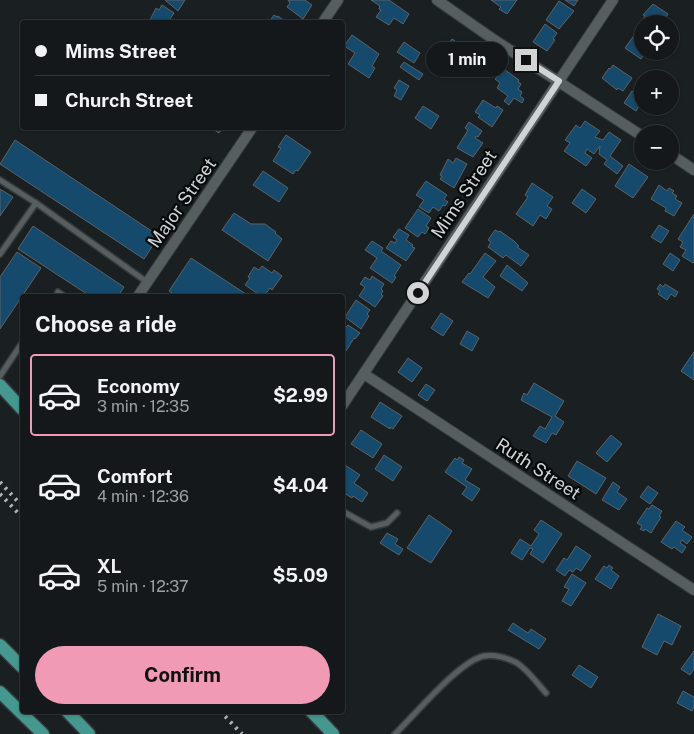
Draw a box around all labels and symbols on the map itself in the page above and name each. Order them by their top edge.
callout: 1 min [426,42,508,78]
route end [515,49,537,71]
street label: Mims Street [426,146,501,242]
street label: Major Street [143,154,220,252]
route start [407,282,429,304]
street label: Ruth Street [492,433,585,504]

